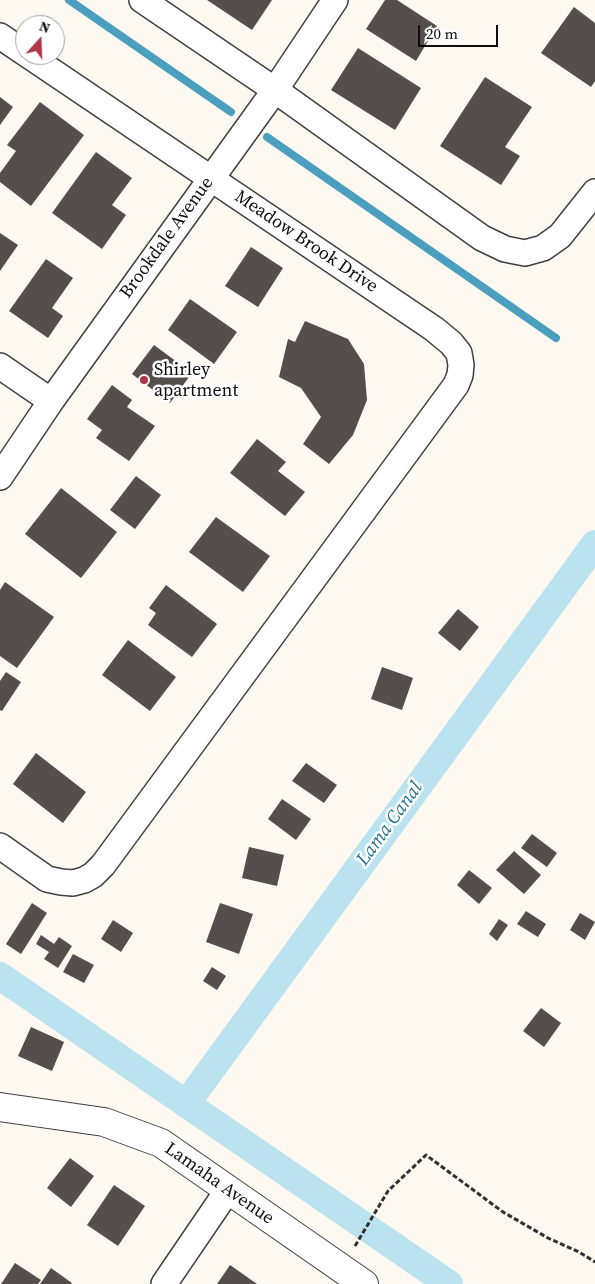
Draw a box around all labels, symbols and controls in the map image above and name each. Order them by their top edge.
north arrow [15,15,65,65]
scale bar [420,15,500,47]
text: N [37,16,53,38]
text: 20 m [426,23,458,44]
street label: Brookdale Avenue [116,173,218,303]
street label: Meadow Brook Drive [230,186,382,298]
place label: Shirley apartment [154,359,238,402]
marker: Shirley apartment [138,374,150,386]
water label: Lama Canal [352,778,428,870]
street label: Lamaha Avenue [160,1138,278,1230]

